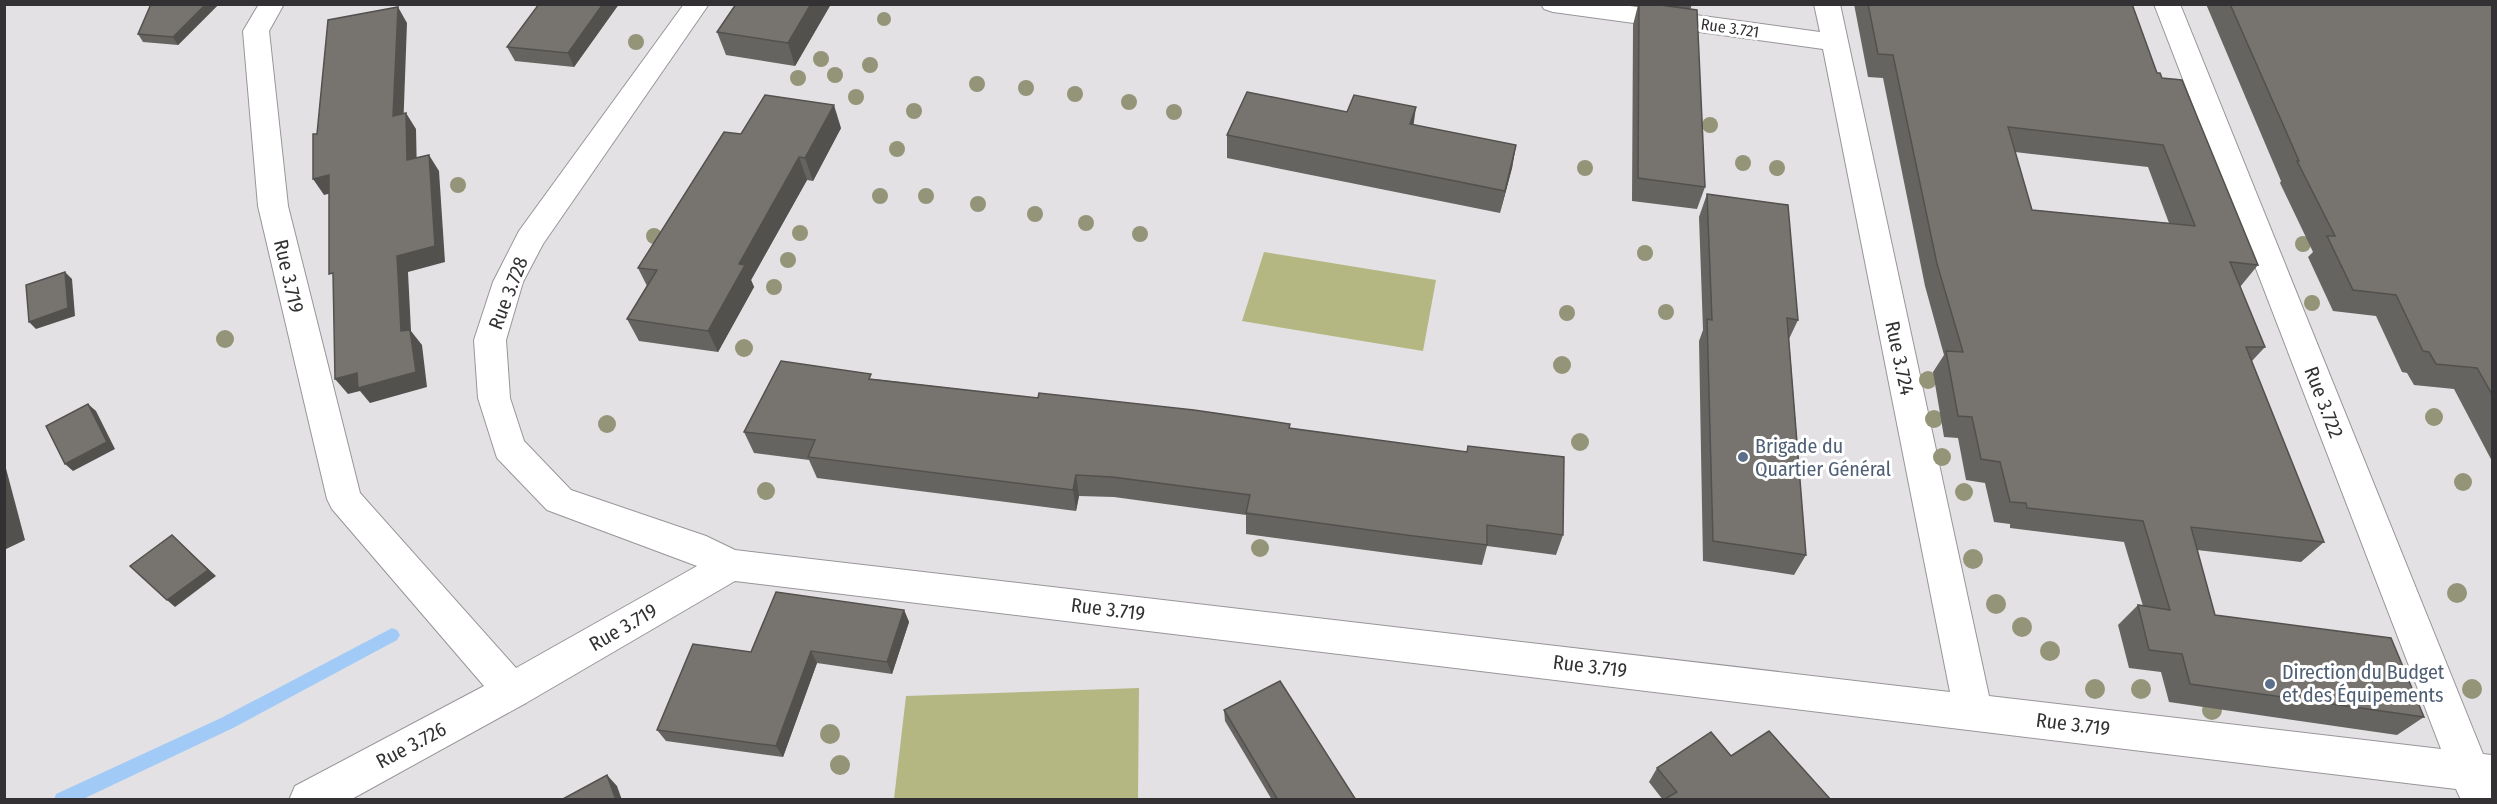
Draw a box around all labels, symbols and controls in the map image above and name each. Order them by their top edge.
street label: Rue 3.721 [1700,15,1760,41]
street label: Rue 3.719 [269,237,309,315]
street label: Rue 3.728 [483,253,533,333]
street label: Rue 3.724 [1880,319,1920,398]
street label: Rue 3.722 [2299,363,2349,441]
place label: Brigade du Quartier Général [1755,434,1891,481]
marker: Brigade du Quartier Général [1736,450,1750,464]
street label: Rue 3.719 [1070,593,1146,625]
street label: Rue 3.719 [585,598,661,656]
street label: Rue 3.719 [1552,650,1628,682]
place label: Direction du Budget et des Équipements [2282,660,2445,707]
marker: Direction du Budget et des Équipements [2263,677,2277,691]
street label: Rue 3.719 [2035,708,2111,740]
street label: Rue 3.726 [372,717,450,773]

